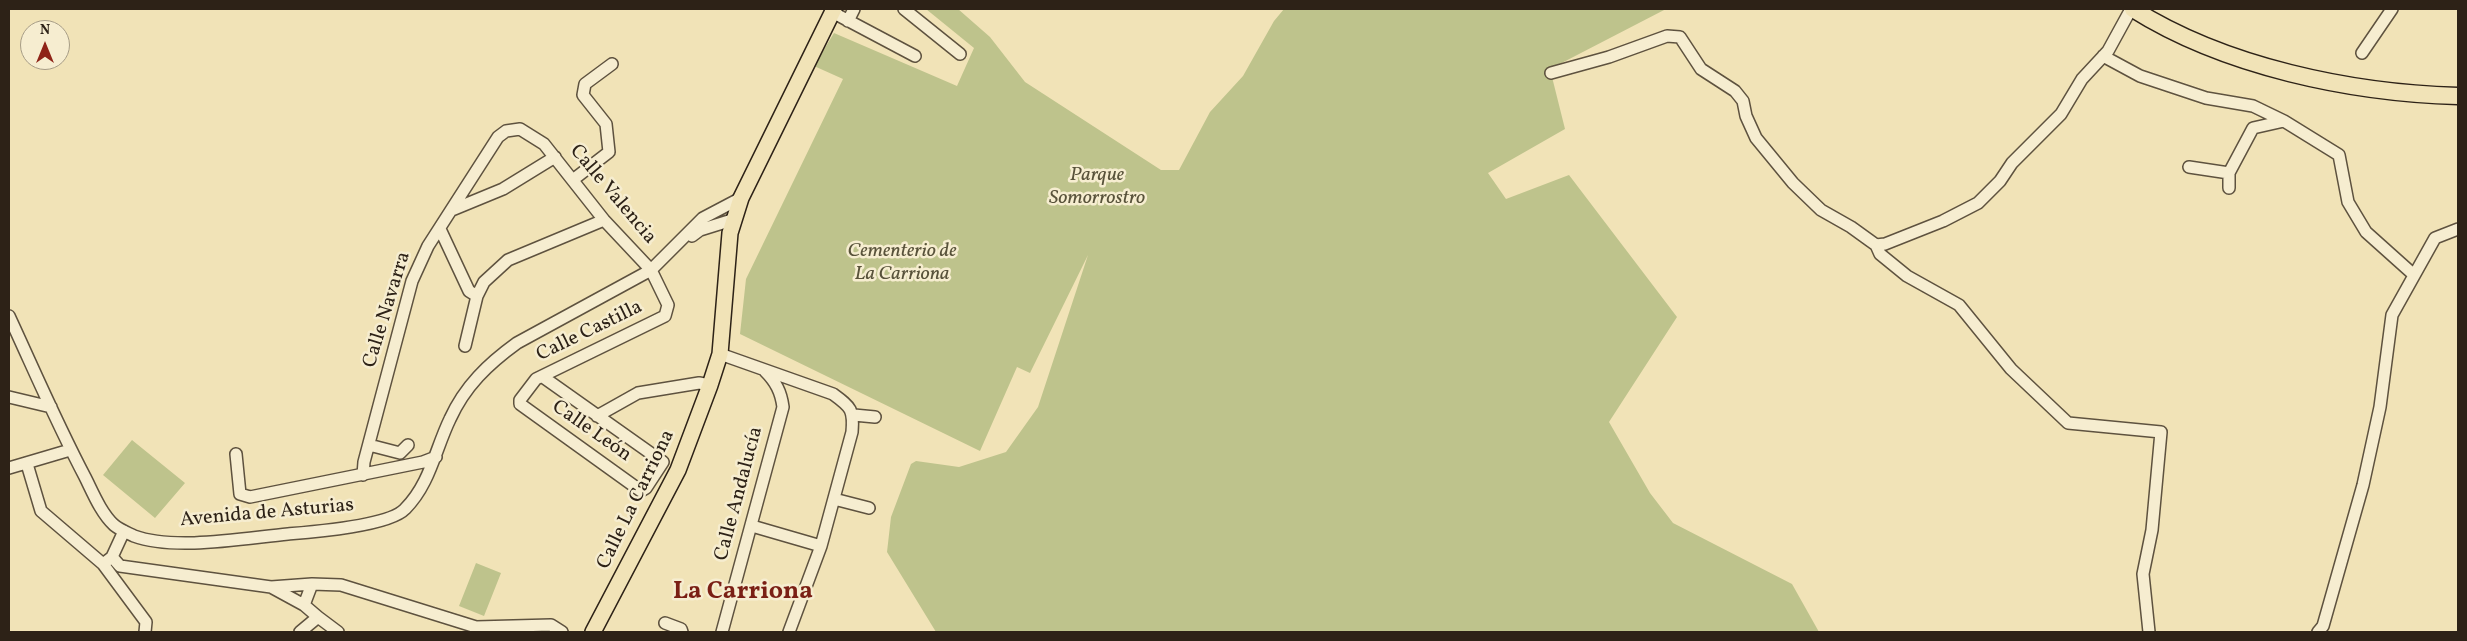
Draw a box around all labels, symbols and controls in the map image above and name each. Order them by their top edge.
north arrow [20,20,70,70]
text: N [40,21,50,40]
street label: Calle Valencia [563,140,661,250]
park label: Parque Somorrostro [1049,164,1145,211]
park label: Cementerio de La Carriona [848,240,956,287]
street label: Calle Navarra [359,249,417,371]
street label: Calle Castilla [533,296,647,368]
street label: Calle León [547,396,635,468]
street label: Calle Andalucía [711,424,769,564]
street label: Calle La Carriona [593,426,681,574]
street label: Avenida de Asturias [179,494,355,534]
district label: La Carriona [673,578,813,608]

